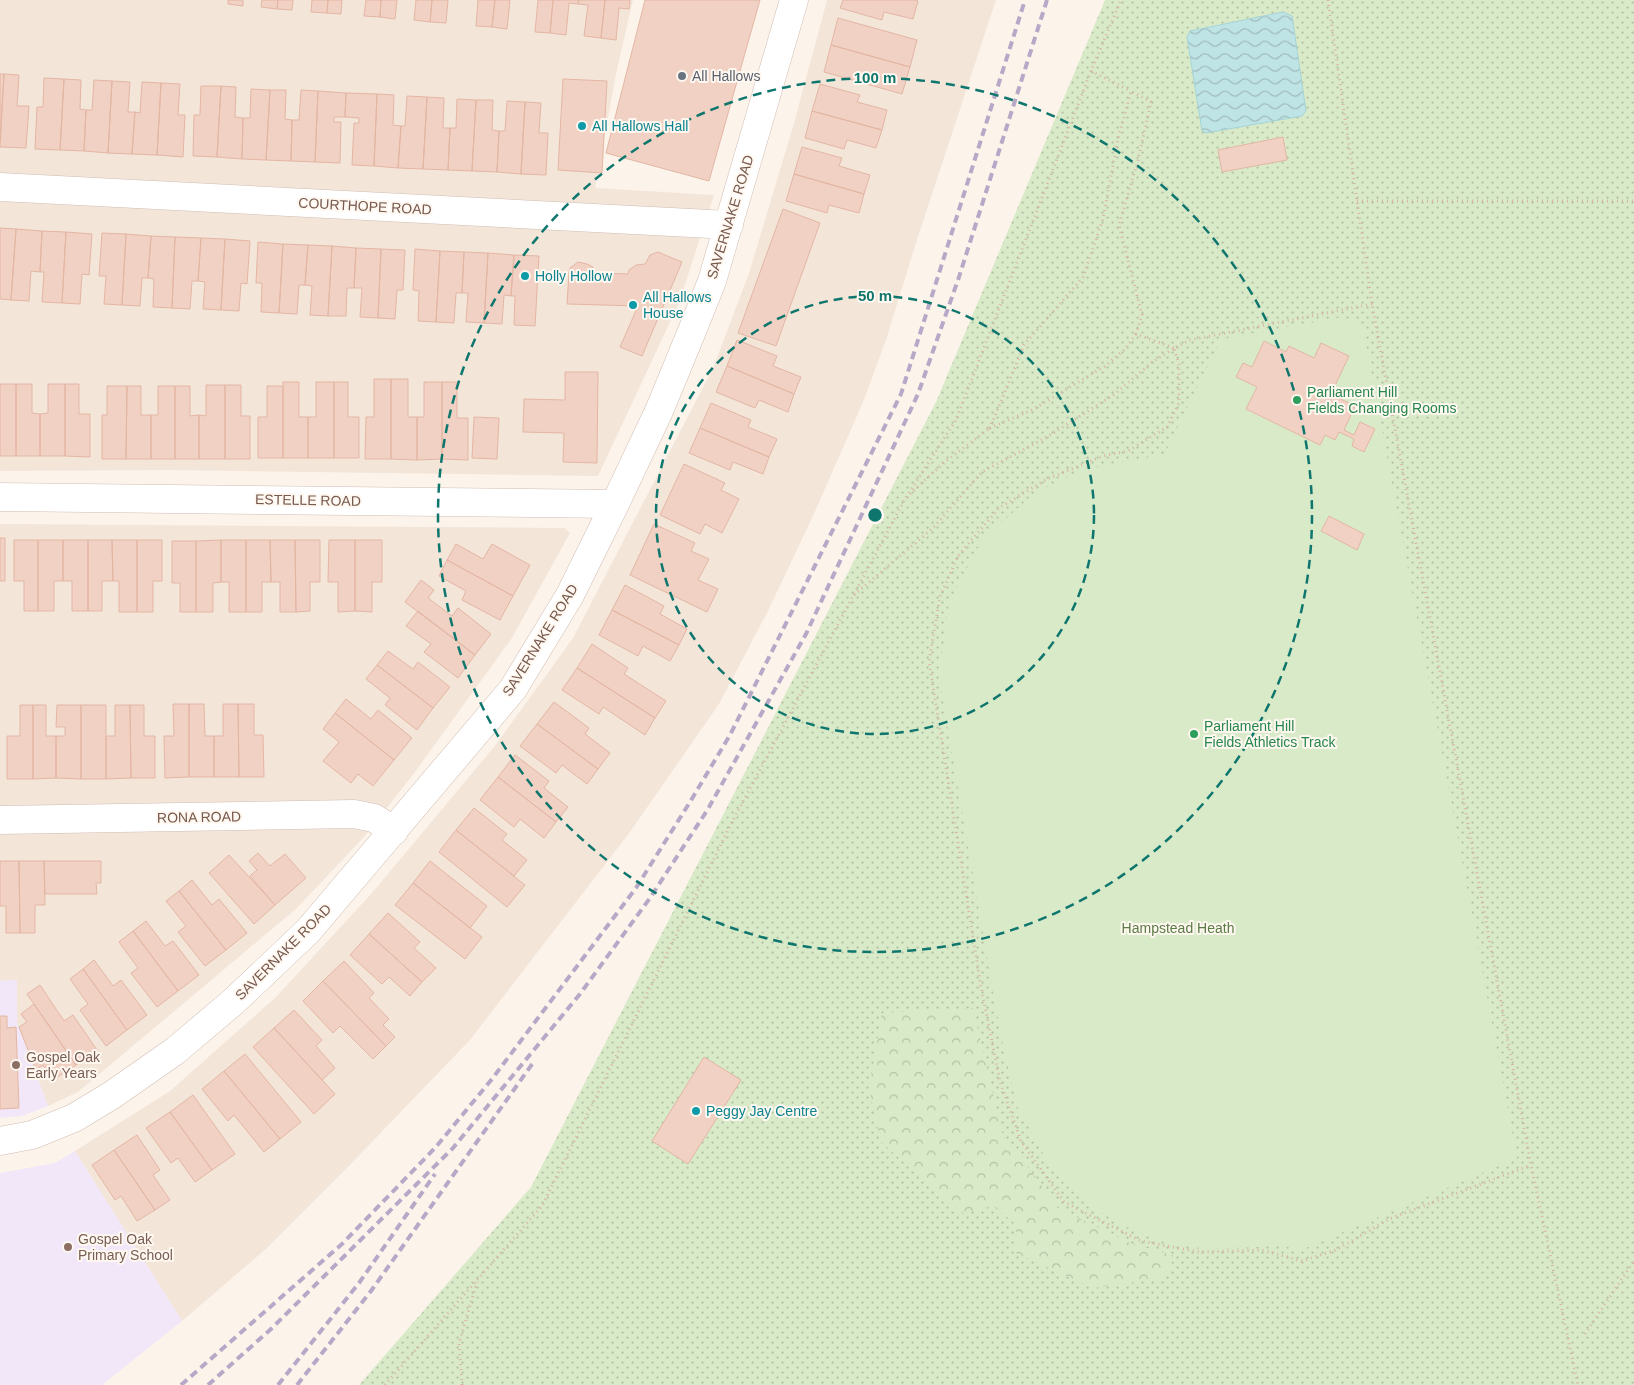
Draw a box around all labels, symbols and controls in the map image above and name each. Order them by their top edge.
place label: All Hallows [692,68,760,84]
text: 100 m [854,69,896,86]
marker: All Hallows [676,70,688,82]
place label: All Hallows Hall [592,118,688,134]
marker: All Hallows Hall [576,120,588,132]
street label: SAVERNAKE ROAD [704,153,756,281]
street label: COURTHOPE ROAD [298,195,432,217]
place label: Holly Hollow [535,268,613,284]
marker: Holly Hollow [519,270,531,282]
text: 50 m [858,287,892,304]
place label: All Hallows House [643,289,711,321]
marker: All Hallows House [627,299,639,311]
place label: Parliament Hill Fields Changing Rooms [1307,384,1456,416]
marker: Parliament Hill Fields Changing Rooms [1291,394,1303,406]
street label: ESTELLE ROAD [255,491,361,509]
centre of rings [866,506,884,524]
street label: SAVERNAKE ROAD [499,581,581,699]
place label: Parliament Hill Fields Athletics Track [1204,718,1336,750]
marker: Parliament Hill Fields Athletics Track [1188,728,1200,740]
street label: RONA ROAD [157,808,241,826]
street label: SAVERNAKE ROAD [232,901,334,1003]
park label: Hampstead Heath [1122,920,1234,936]
place label: Gospel Oak Early Years [26,1049,101,1081]
marker: Gospel Oak Early Years [10,1059,22,1071]
place label: Peggy Jay Centre [706,1103,817,1119]
marker: Peggy Jay Centre [690,1105,702,1117]
place label: Gospel Oak Primary School [78,1231,173,1263]
marker: Gospel Oak Primary School [62,1241,74,1253]

